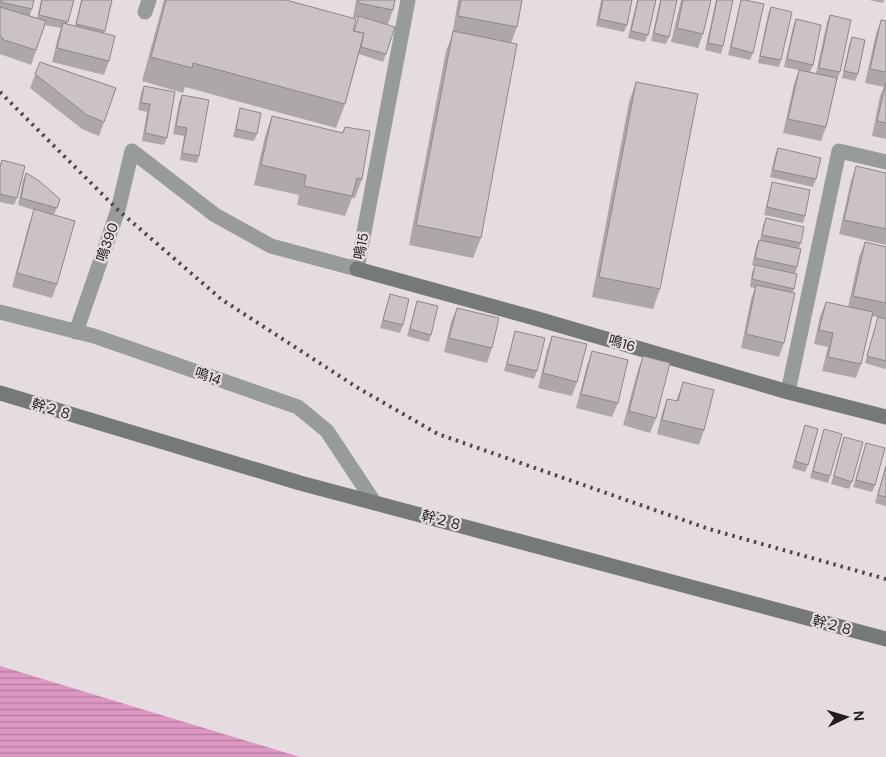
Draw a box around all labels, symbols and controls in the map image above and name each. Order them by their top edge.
street label: 鳴390 [92,220,122,264]
street label: 鳴15 [350,231,372,261]
street label: 鳴16 [606,331,638,355]
street label: 鳴14 [192,363,224,389]
street label: 幹２８ [29,394,75,424]
street label: 幹２８ [419,506,465,534]
street label: 幹２８ [810,611,856,639]
north arrow [821,692,871,742]
text: N [850,710,868,722]

